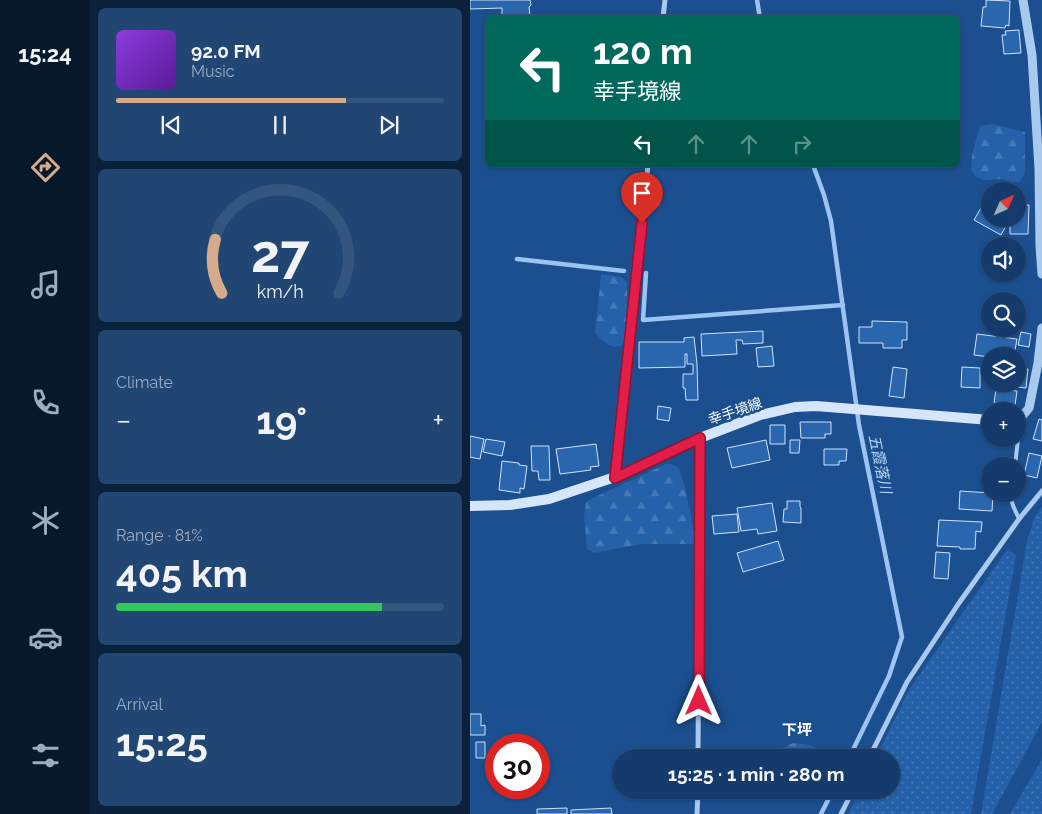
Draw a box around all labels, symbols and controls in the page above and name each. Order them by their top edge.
text: 120 m [593,31,693,72]
icon: left [510,35,575,100]
text: 92.0 FM [191,40,261,62]
text: 15:24 [18,41,72,67]
text: Music [191,62,235,81]
text: 幸手境線 [593,78,681,104]
icon: previous [157,111,185,139]
icon: pause [266,111,294,139]
icon: next [375,111,403,139]
icon: left [629,130,657,158]
icon: ahead [682,130,710,158]
icon: ahead [735,130,763,158]
icon: right [788,130,816,158]
icon: directions [28,150,63,185]
pin [621,172,663,223]
icon: arrive [628,179,656,207]
north arrow [981,182,1026,228]
map controls [981,182,1026,502]
text: 27 [251,223,310,284]
button: sound [981,237,1026,282]
icon: music [28,267,63,302]
text: km/h [256,281,304,302]
button: search [981,292,1026,337]
button: layers [981,347,1026,392]
text: Climate [116,373,173,392]
icon: phone [28,385,63,420]
street label: 幸手境線 [706,394,764,428]
text: 19° [256,398,307,443]
button: + [981,402,1026,447]
text: − [116,404,131,437]
text: + [432,404,444,437]
water label: 五霞落川 [865,433,895,497]
button: − [981,457,1026,502]
icon: climate [28,503,63,538]
text: Range · 81% [116,526,203,545]
text: 405 km [116,551,248,596]
icon: car [28,620,63,655]
position arrow [672,674,724,726]
text: Arrival [116,695,163,714]
text: 15:25 [116,720,208,765]
district label: 下坪 [782,721,812,739]
speed limit sign: 30 [485,734,550,799]
icon: filters [28,738,63,773]
text: 15:25 · 1 min · 280 m [668,763,844,785]

